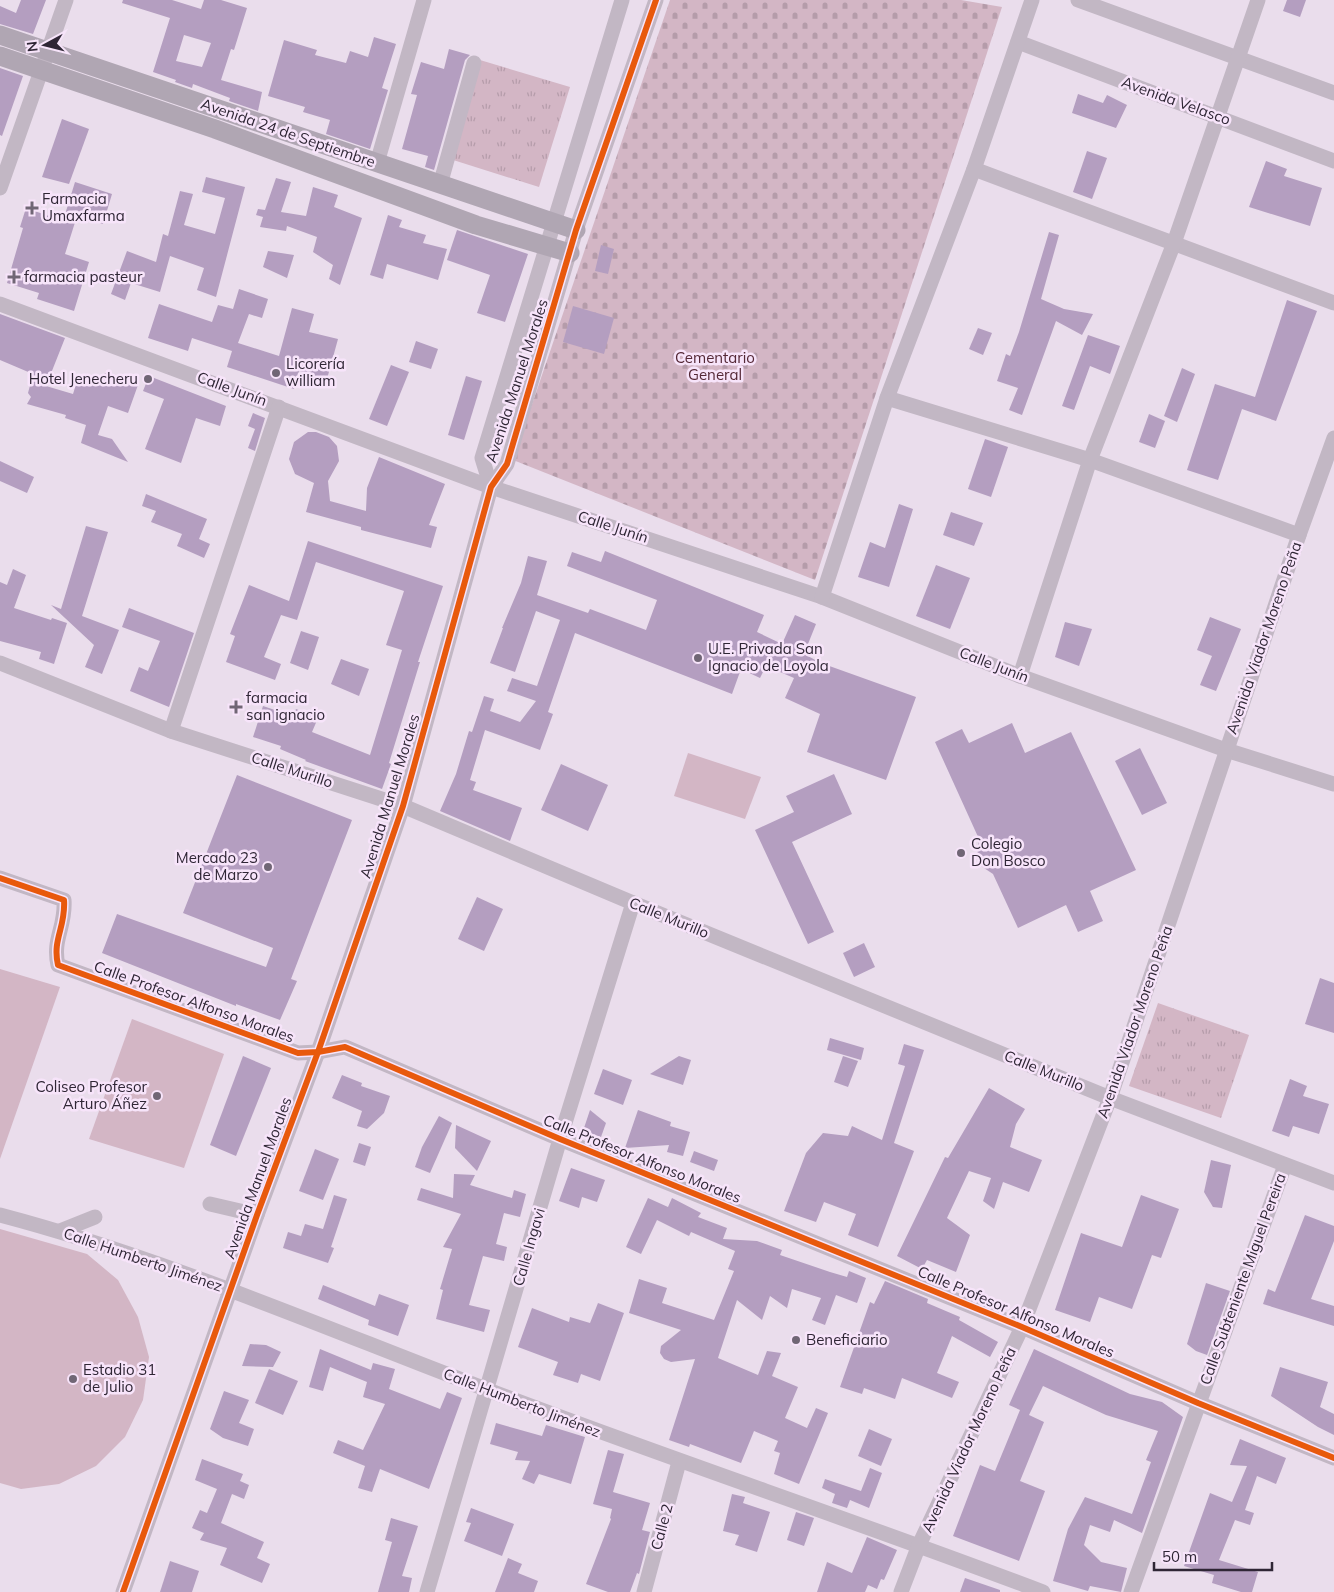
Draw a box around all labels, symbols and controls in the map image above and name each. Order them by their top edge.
north arrow [20,20,70,70]
text: N [23,40,42,53]
street label: Avenida Velasco [1119,72,1233,129]
street label: Avenida 24 de Septiembre [199,94,378,171]
place label: Farmacia Umaxfarma [42,189,125,225]
marker: Farmacia Umaxfarma [26,202,38,214]
place label: farmacia pasteur [24,267,143,286]
marker: farmacia pasteur [8,271,20,283]
street label: Avenida Manuel Morales [481,297,552,465]
park label: Cementario General [675,348,755,384]
place label: Licorería william [286,354,345,390]
street label: Calle Junín [195,367,270,410]
marker: Licorería william [270,367,282,379]
place label: Hotel Jenecheru [29,369,138,388]
marker: Hotel Jenecheru [142,373,154,385]
street label: Calle Junín [576,506,651,547]
street label: Avenida Viador Moreno Peña [1222,539,1305,737]
place label: U.E. Privada San Ignacio de Loyola [708,639,829,675]
street label: Calle Junín [957,643,1032,686]
marker: U.E. Privada San Ignacio de Loyola [692,652,704,664]
place label: farmacia san ignacio [246,688,325,724]
marker: farmacia san ignacio [230,701,242,713]
street label: Avenida Manuel Morales [355,711,424,880]
street label: Calle Murillo [249,747,335,792]
place label: Colegio Don Bosco [971,834,1046,870]
marker: Colegio Don Bosco [955,847,967,859]
place label: Mercado 23 de Marzo [176,848,258,884]
marker: Mercado 23 de Marzo [262,861,274,873]
street label: Calle Murillo [626,893,712,942]
street label: Avenida Viador Moreno Peña [1093,923,1176,1121]
street label: Calle Profesor Alfonso Morales [91,956,297,1047]
street label: Calle Murillo [1001,1046,1087,1095]
place label: Coliseo Profesor Arturo Áñez [36,1077,148,1113]
marker: Coliseo Profesor Arturo Áñez [151,1090,163,1102]
street label: Avenida Manuel Morales [219,1094,296,1261]
street label: Calle Profesor Alfonso Morales [540,1110,744,1207]
street label: Calle Subteniente Miguel Pereira [1195,1170,1290,1387]
street label: Calle Ingavi [508,1206,549,1288]
street label: Calle Humberto Jiménez [61,1223,225,1296]
street label: Calle Profesor Alfonso Morales [915,1261,1117,1362]
place label: Beneficiario [806,1330,888,1349]
marker: Beneficiario [790,1334,802,1346]
street label: Avenida Viador Moreno Peña [917,1344,1020,1536]
place label: Estadio 31 de Julio [83,1360,156,1396]
street label: Calle Humberto Jiménez [441,1364,604,1441]
marker: Estadio 31 de Julio [67,1373,79,1385]
street label: Calle 2 [646,1502,677,1552]
scale bar [1154,1540,1272,1572]
text: 50 m [1162,1547,1197,1566]

